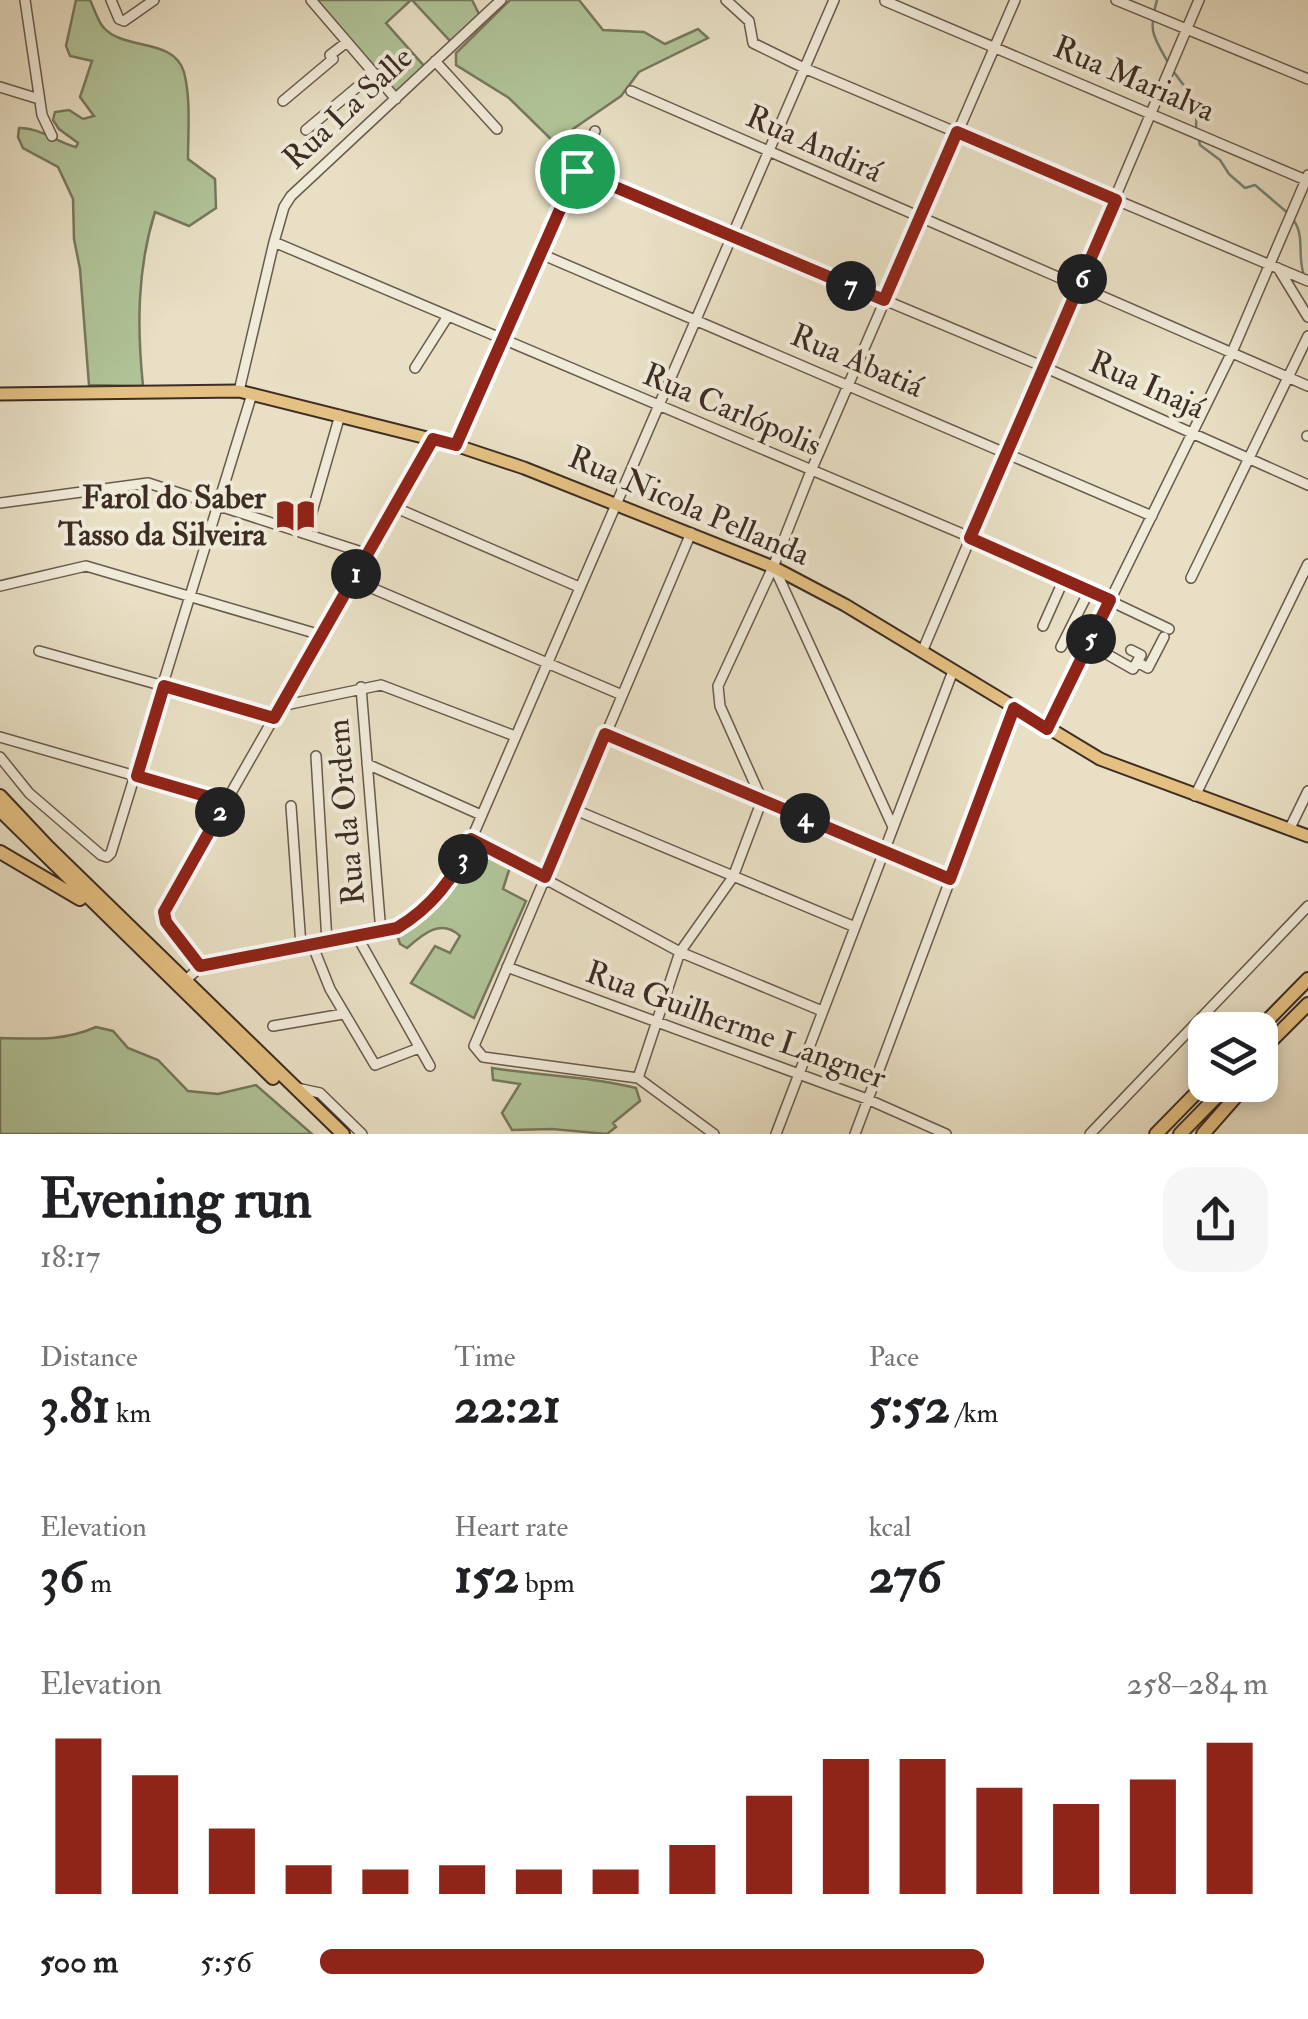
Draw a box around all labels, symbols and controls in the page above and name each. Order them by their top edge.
street label: Rua Marialva [1047,27,1221,131]
street label: Rua La Salle [275,38,421,178]
street label: Rua Andirá [740,96,889,192]
pin [535,129,620,214]
icon: arrive [550,144,605,199]
pin: 6 [1057,254,1107,304]
pin: 7 [826,261,876,311]
text: 6 [1075,261,1089,296]
text: 7 [845,268,857,303]
street label: Rua Abatiá [785,315,930,407]
street label: Rua Inajá [1083,342,1212,428]
street label: Rua Carlópolis [637,355,827,465]
street label: Rua Nicola Pellanda [562,437,816,575]
place label: Farol do Saber Tasso da Silveira [57,478,267,555]
library icon: Farol do Saber Tasso da Silveira [275,495,317,537]
pin: 1 [331,549,381,599]
text: 1 [351,556,361,591]
pin: 5 [1066,614,1116,664]
text: 5 [1085,621,1097,656]
street label: Rua da Ordem [318,717,374,907]
pin: 2 [195,787,245,837]
pin: 4 [780,793,830,843]
text: 2 [213,794,227,829]
text: 4 [797,800,813,835]
pin: 3 [438,834,488,884]
text: 3 [458,841,468,876]
street label: Rua Guilherme Langner [580,952,892,1098]
map controls [1188,1012,1278,1102]
button: layers [1188,1012,1278,1102]
text: Evening run [40,1165,312,1234]
button: share [1163,1167,1268,1272]
text: 18:17 [40,1237,100,1277]
text: Distance [40,1340,138,1375]
text: Time [454,1340,516,1375]
text: Pace [869,1340,919,1375]
text: 3.81 [40,1375,110,1438]
text: 22:21 [454,1375,561,1438]
text: 5:52 [869,1375,950,1438]
text: km [110,1396,151,1431]
text: /km [950,1396,998,1431]
text: Elevation [40,1510,147,1545]
text: Heart rate [454,1510,568,1545]
text: kcal [869,1510,912,1545]
text: 36 [40,1545,84,1608]
text: 152 [454,1545,519,1608]
text: 276 [869,1545,942,1608]
text: m [84,1566,112,1601]
text: bpm [519,1566,575,1601]
text: Elevation [40,1664,162,1704]
text: 258–284 m [1127,1664,1268,1704]
text: 500 m [40,1942,118,1982]
text: 5:56 [200,1942,252,1982]

